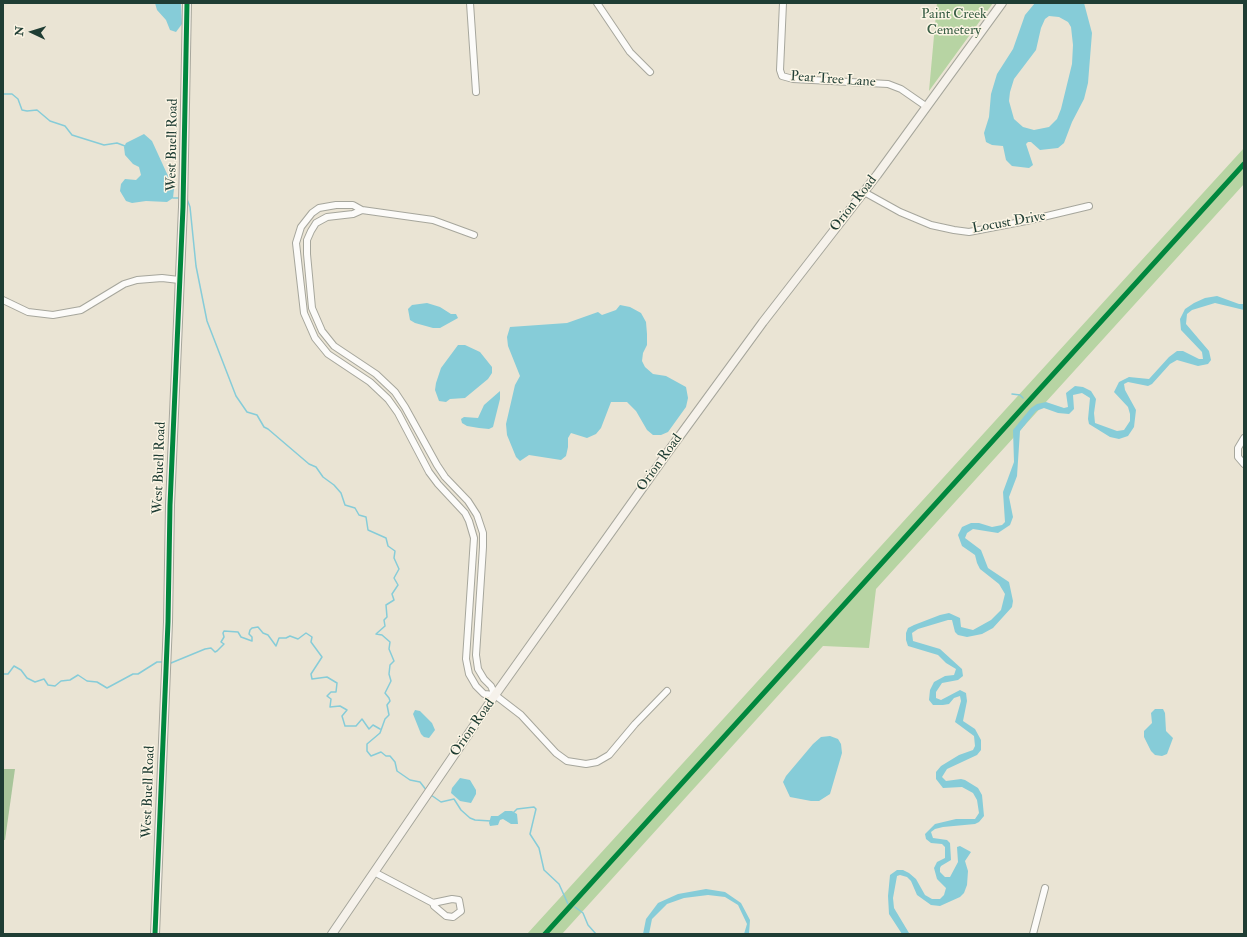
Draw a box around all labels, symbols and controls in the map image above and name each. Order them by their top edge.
park label: Paint Creek Cemetery [921,7,987,40]
north arrow [12,12,52,52]
text: N [13,26,26,37]
street label: Pear Tree Lane [790,69,876,91]
street label: West Buell Road [164,98,182,192]
street label: Orion Road [827,173,881,235]
street label: Locust Drive [971,208,1047,238]
street label: West Buell Road [150,421,170,515]
street label: Orion Road [634,431,686,495]
street label: Orion Road [447,696,499,760]
street label: West Buell Road [139,745,159,839]

